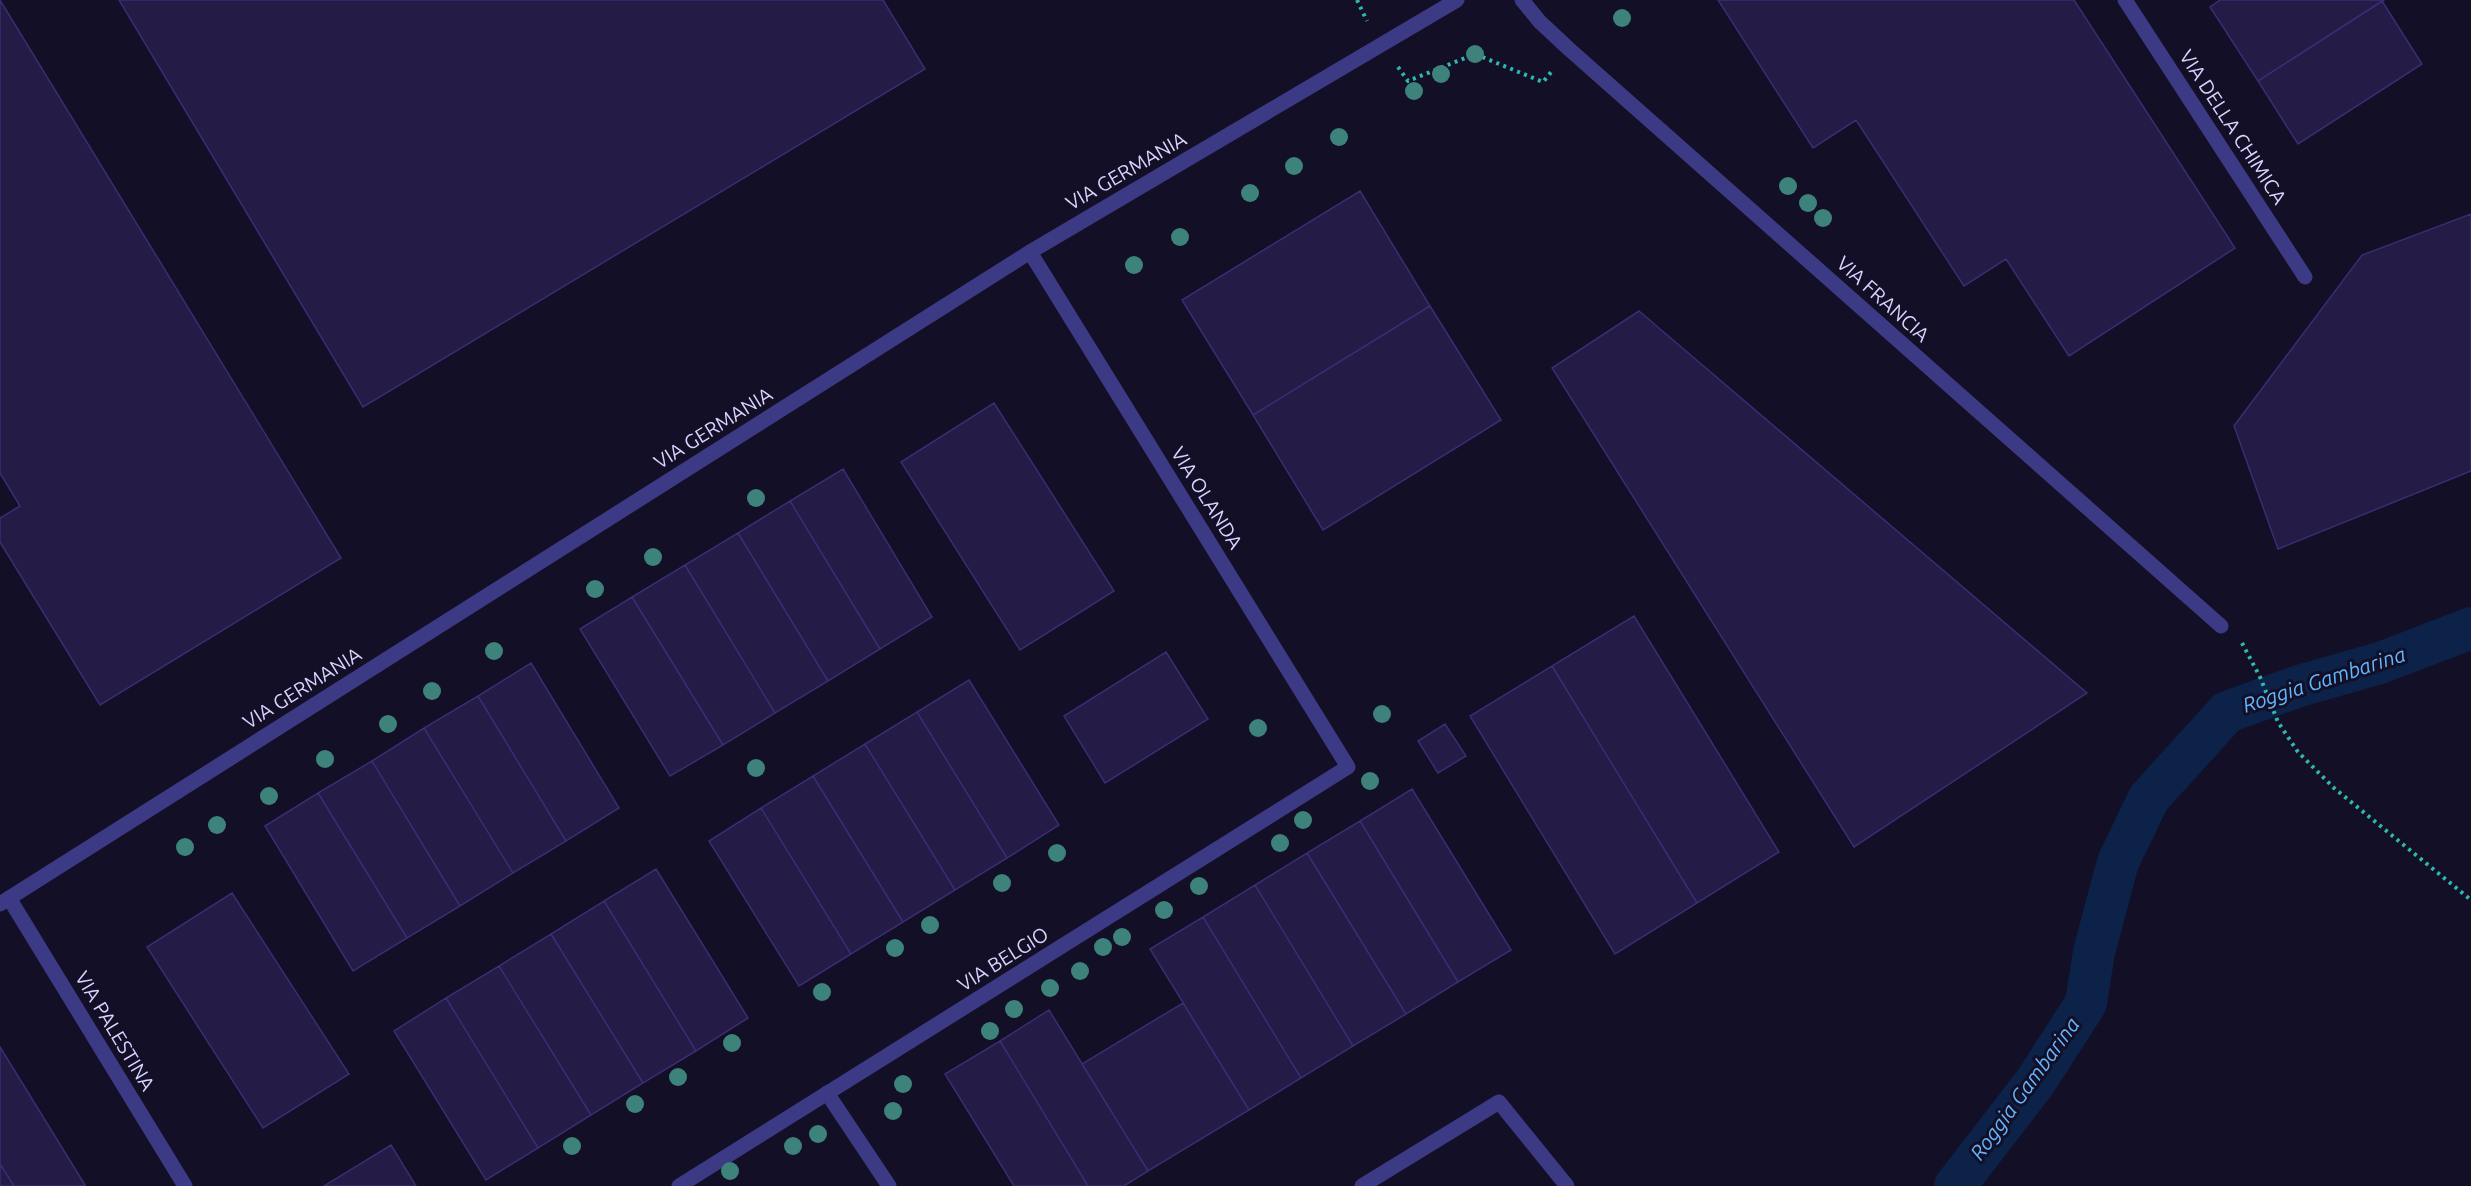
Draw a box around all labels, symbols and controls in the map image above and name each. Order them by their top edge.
street label: VIA DELLA CHIMICA [2175,45,2292,208]
street label: VIA GERMANIA [1061,127,1190,214]
street label: VIA FRANCIA [1832,251,1934,346]
street label: VIA GERMANIA [649,382,776,473]
street label: VIA OLANDA [1167,443,1248,553]
water label: Roggia Gambarina [2239,641,2408,717]
street label: VIA GERMANIA [238,642,365,733]
street label: VIA BELGIO [953,922,1052,996]
street label: VIA PALESTINA [71,967,160,1094]
water label: Roggia Gambarina [1965,1013,2084,1164]

